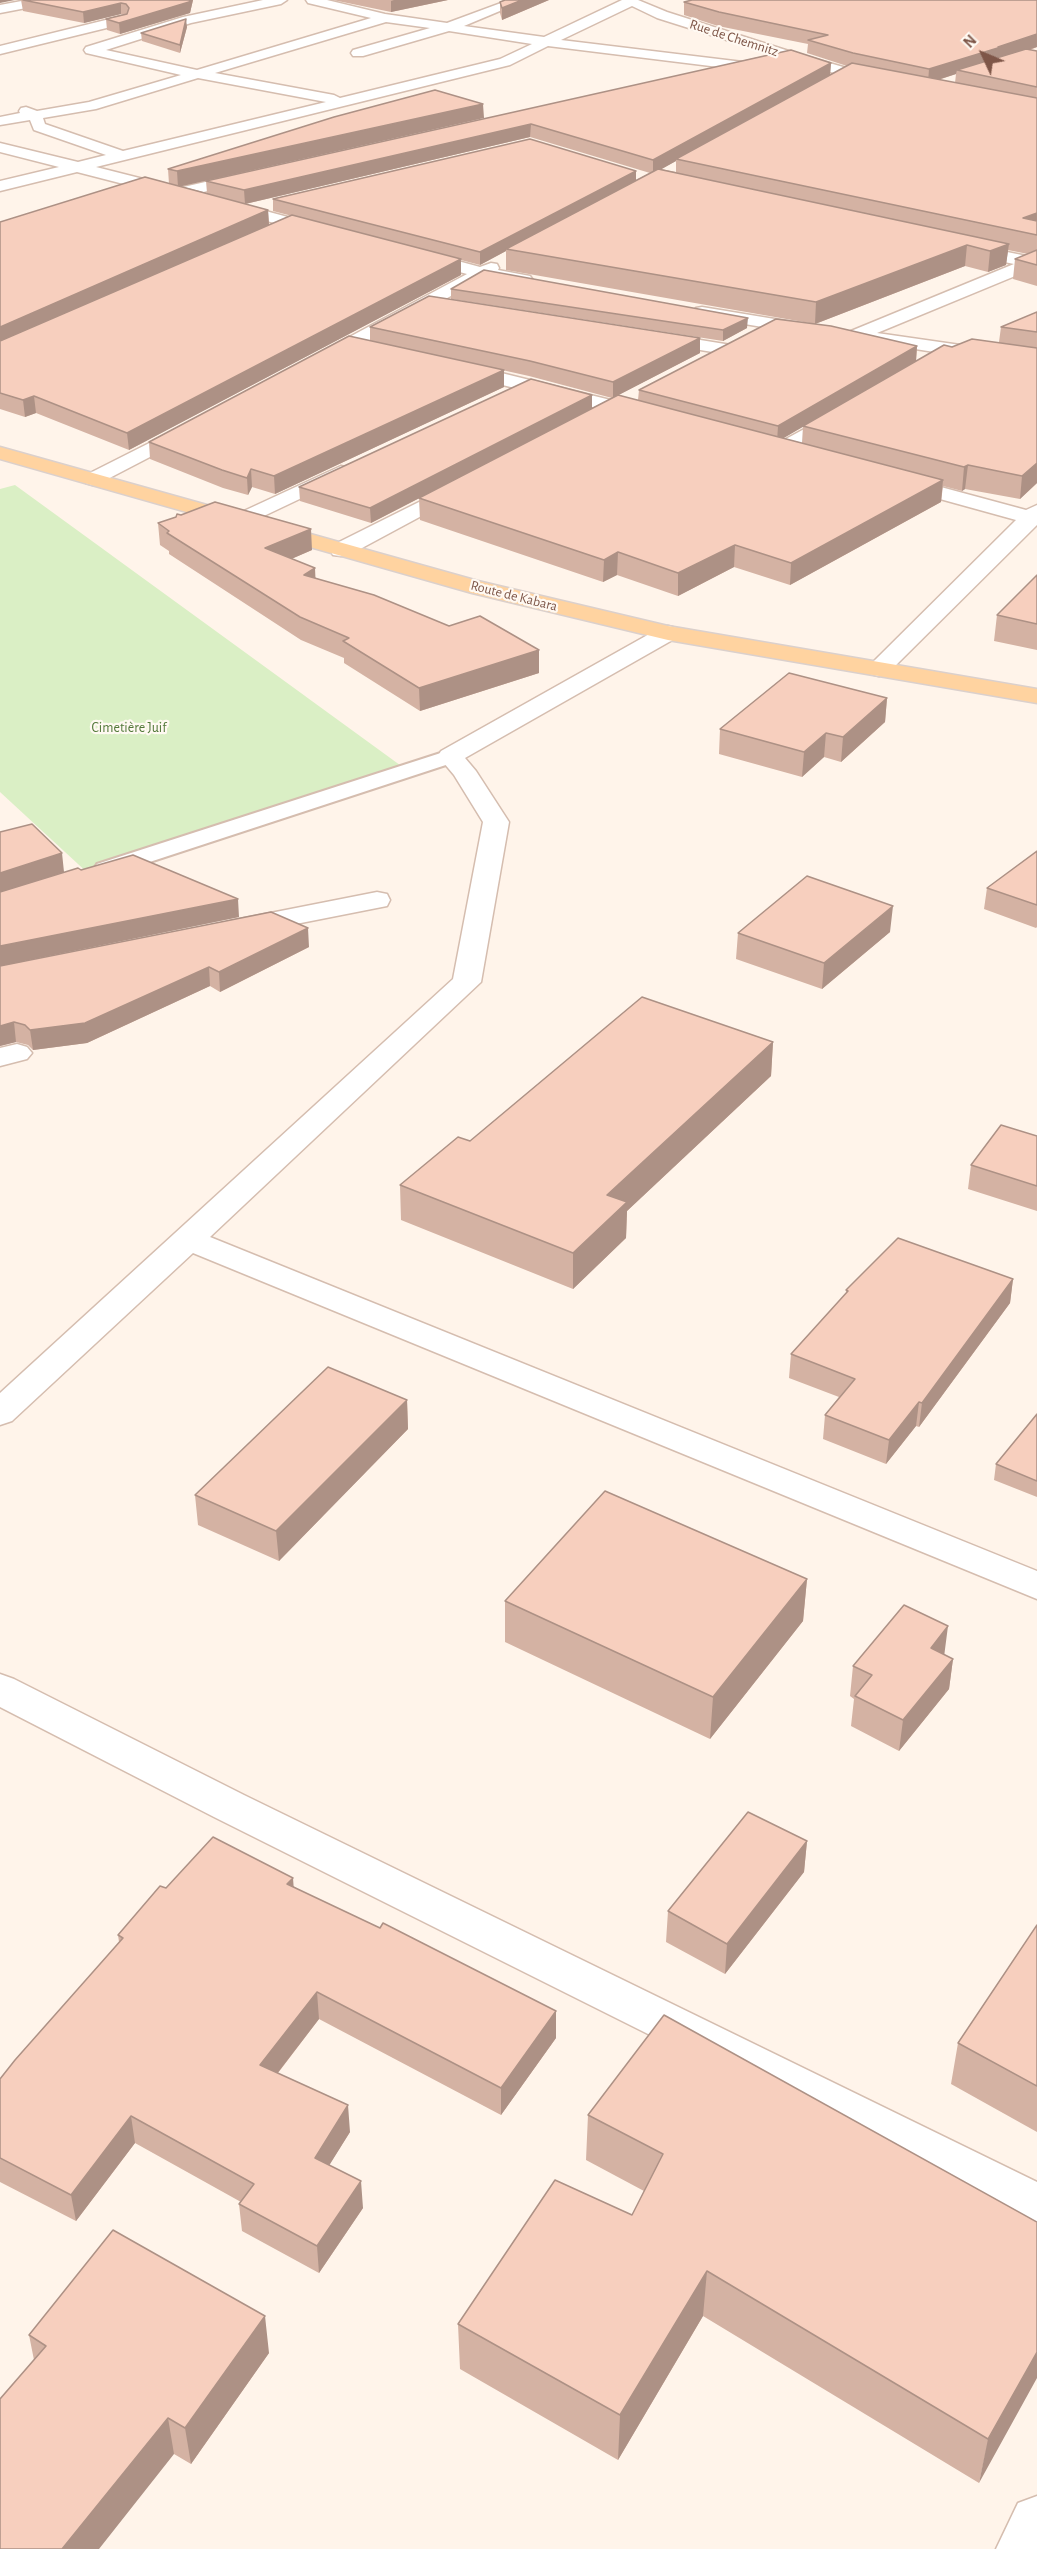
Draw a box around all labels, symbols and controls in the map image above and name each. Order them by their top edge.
street label: Rue de Chemnitz [688,16,780,60]
north arrow [953,24,1013,84]
text: N [960,32,980,51]
street label: Route de Kabara [469,577,559,615]
park label: Cimetière Juif [92,720,166,736]

